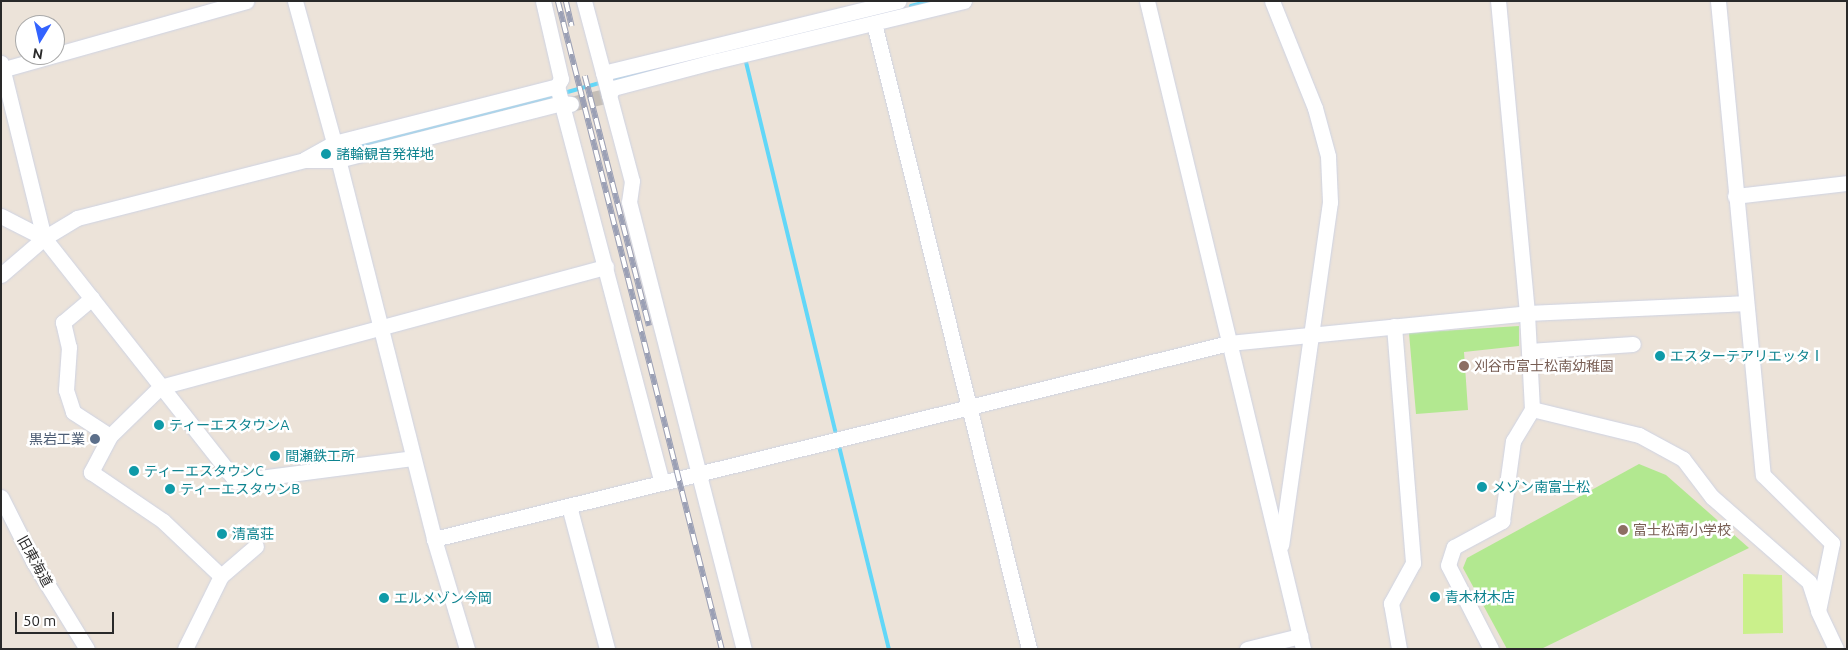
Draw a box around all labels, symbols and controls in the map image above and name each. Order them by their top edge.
north arrow [15,15,65,65]
text: N [31,45,44,63]
place label: 諸輪観音発祥地 [336,146,434,162]
marker: 諸輪観音発祥地 [320,148,332,160]
place label: エスターテアリエッタⅠ [1670,348,1824,364]
marker: エスターテアリエッタⅠ [1654,350,1666,362]
place label: 刈谷市富士松南幼稚園 [1474,358,1614,374]
marker: 刈谷市富士松南幼稚園 [1458,360,1470,372]
place label: ティーエスタウンA [169,417,290,433]
marker: ティーエスタウンA [153,419,165,431]
place label: 黒岩工業 [29,431,85,447]
marker: 黒岩工業 [89,433,101,445]
place label: 間瀬鉄工所 [285,448,355,464]
marker: 間瀬鉄工所 [269,450,281,462]
place label: ティーエスタウンC [144,463,265,479]
marker: ティーエスタウンC [128,465,140,477]
place label: メゾン南富士松 [1492,479,1590,495]
place label: ティーエスタウンB [180,481,301,497]
marker: メゾン南富士松 [1476,481,1488,493]
marker: ティーエスタウンB [164,483,176,495]
place label: 富士松南小学校 [1633,522,1731,538]
marker: 富士松南小学校 [1617,524,1629,536]
place label: 清高荘 [232,526,274,542]
marker: 清高荘 [216,528,228,540]
street label: 旧東海道 [14,532,56,590]
place label: 青木材木店 [1445,589,1515,605]
place label: エルメゾン今岡 [394,590,492,606]
marker: 青木材木店 [1429,591,1441,603]
marker: エルメゾン今岡 [378,592,390,604]
scale bar [18,602,116,634]
text: 50 m [23,612,56,629]

